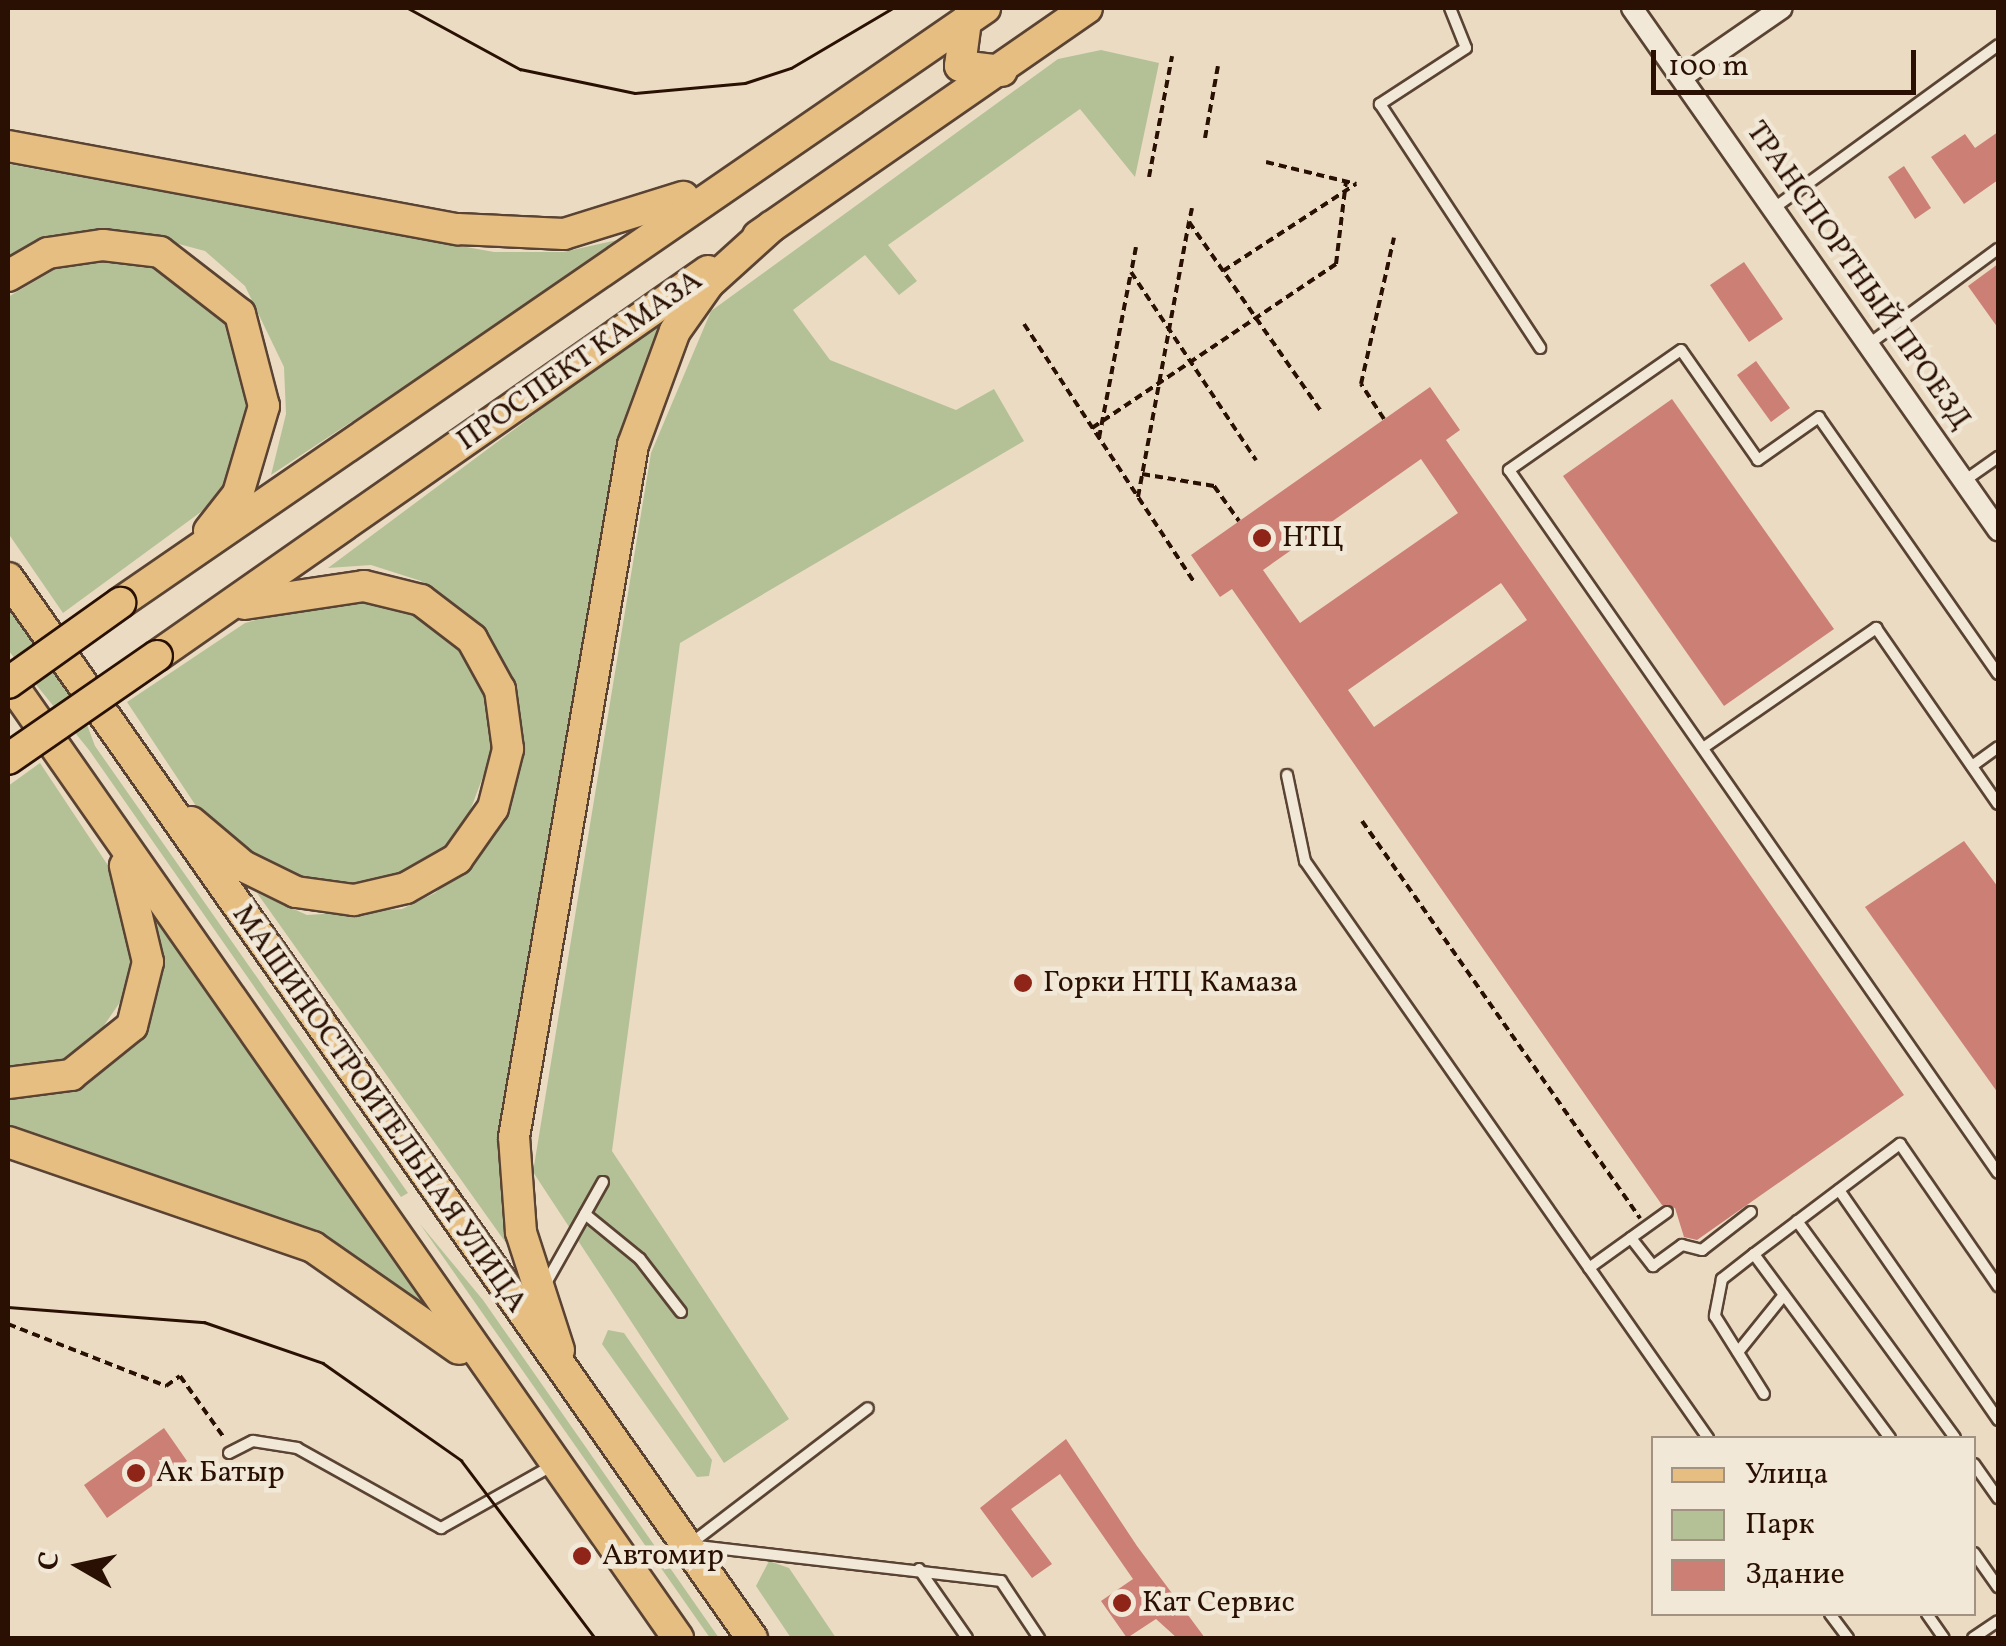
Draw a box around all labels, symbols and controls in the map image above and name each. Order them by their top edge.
scale bar [1656,30,1921,92]
text: 100 m [1668,46,1749,88]
street label: ТРАНСПОРТНЫЙ ПРОЕЗД [1738,115,1978,437]
street label: ПРОСПЕКТ КАМАЗА [450,262,710,460]
place label: НТЦ [1282,520,1344,556]
marker: НТЦ [1251,527,1273,549]
street label: МАШИНОСТРОИТЕЛЬНАЯ УЛИЦА [224,898,534,1320]
place label: Горки НТЦ Камаза [1043,965,1298,1001]
marker: Горки НТЦ Камаза [1012,972,1034,994]
legend [1651,1436,1976,1616]
text: Улица [1745,1454,1828,1496]
place label: Ак Батыр [156,1455,285,1491]
marker: Ак Батыр [125,1462,147,1484]
text: Парк [1745,1504,1814,1546]
north arrow [30,1516,130,1616]
place label: Автомир [602,1538,724,1574]
marker: Автомир [571,1545,593,1567]
text: С [29,1549,71,1573]
text: Здание [1745,1554,1845,1596]
place label: Кат Сервис [1142,1585,1295,1621]
marker: Кат Сервис [1111,1592,1133,1614]

